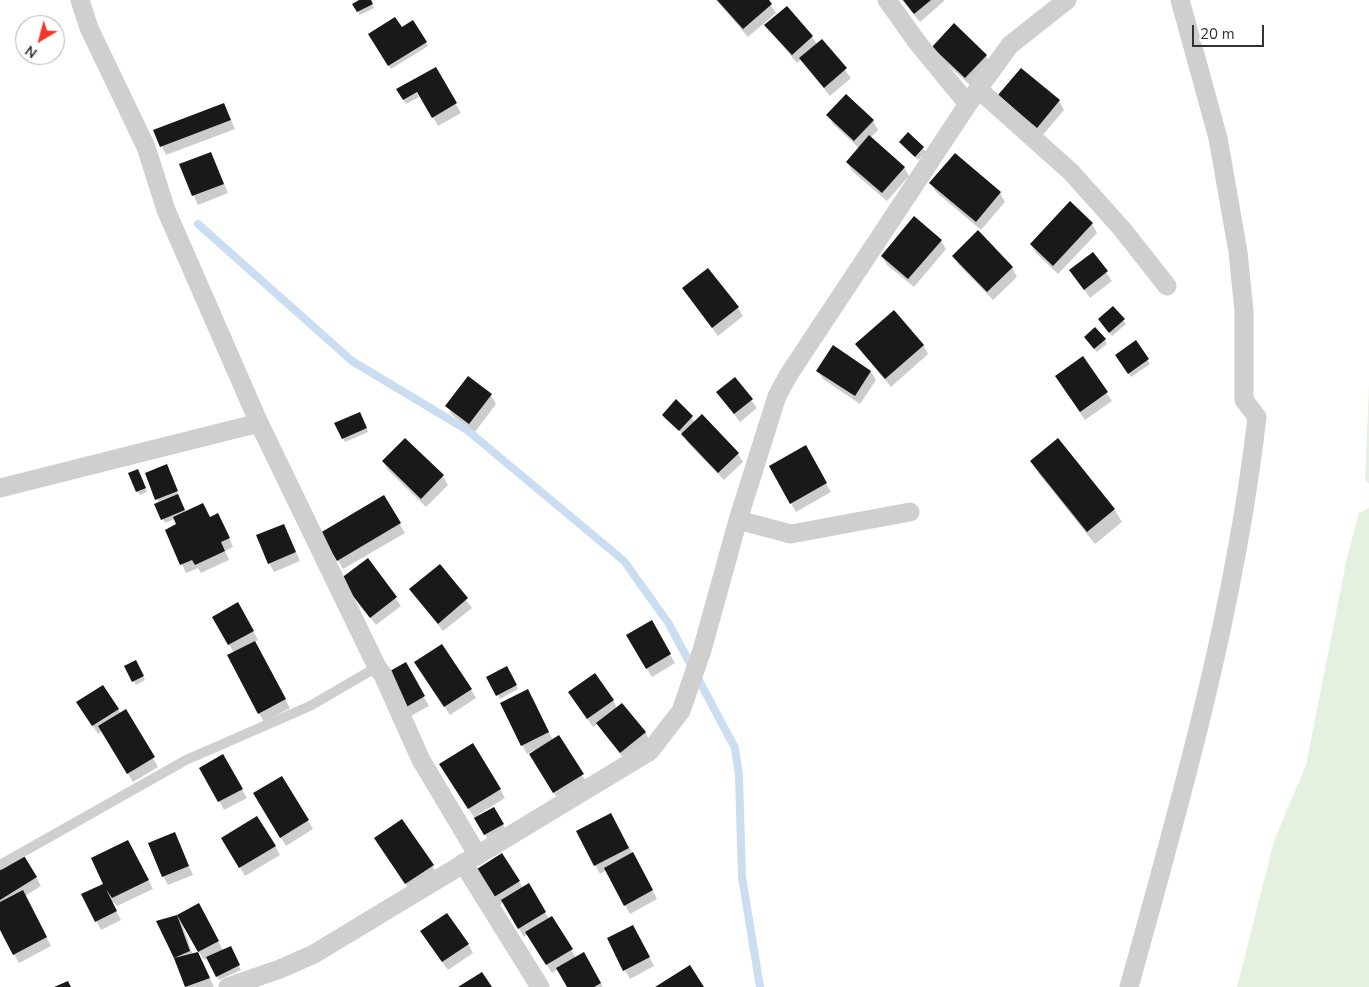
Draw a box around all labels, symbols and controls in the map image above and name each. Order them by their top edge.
north arrow [15,15,65,65]
scale bar [1194,15,1266,47]
text: 20 m [1200,24,1235,44]
text: N [21,41,41,62]

